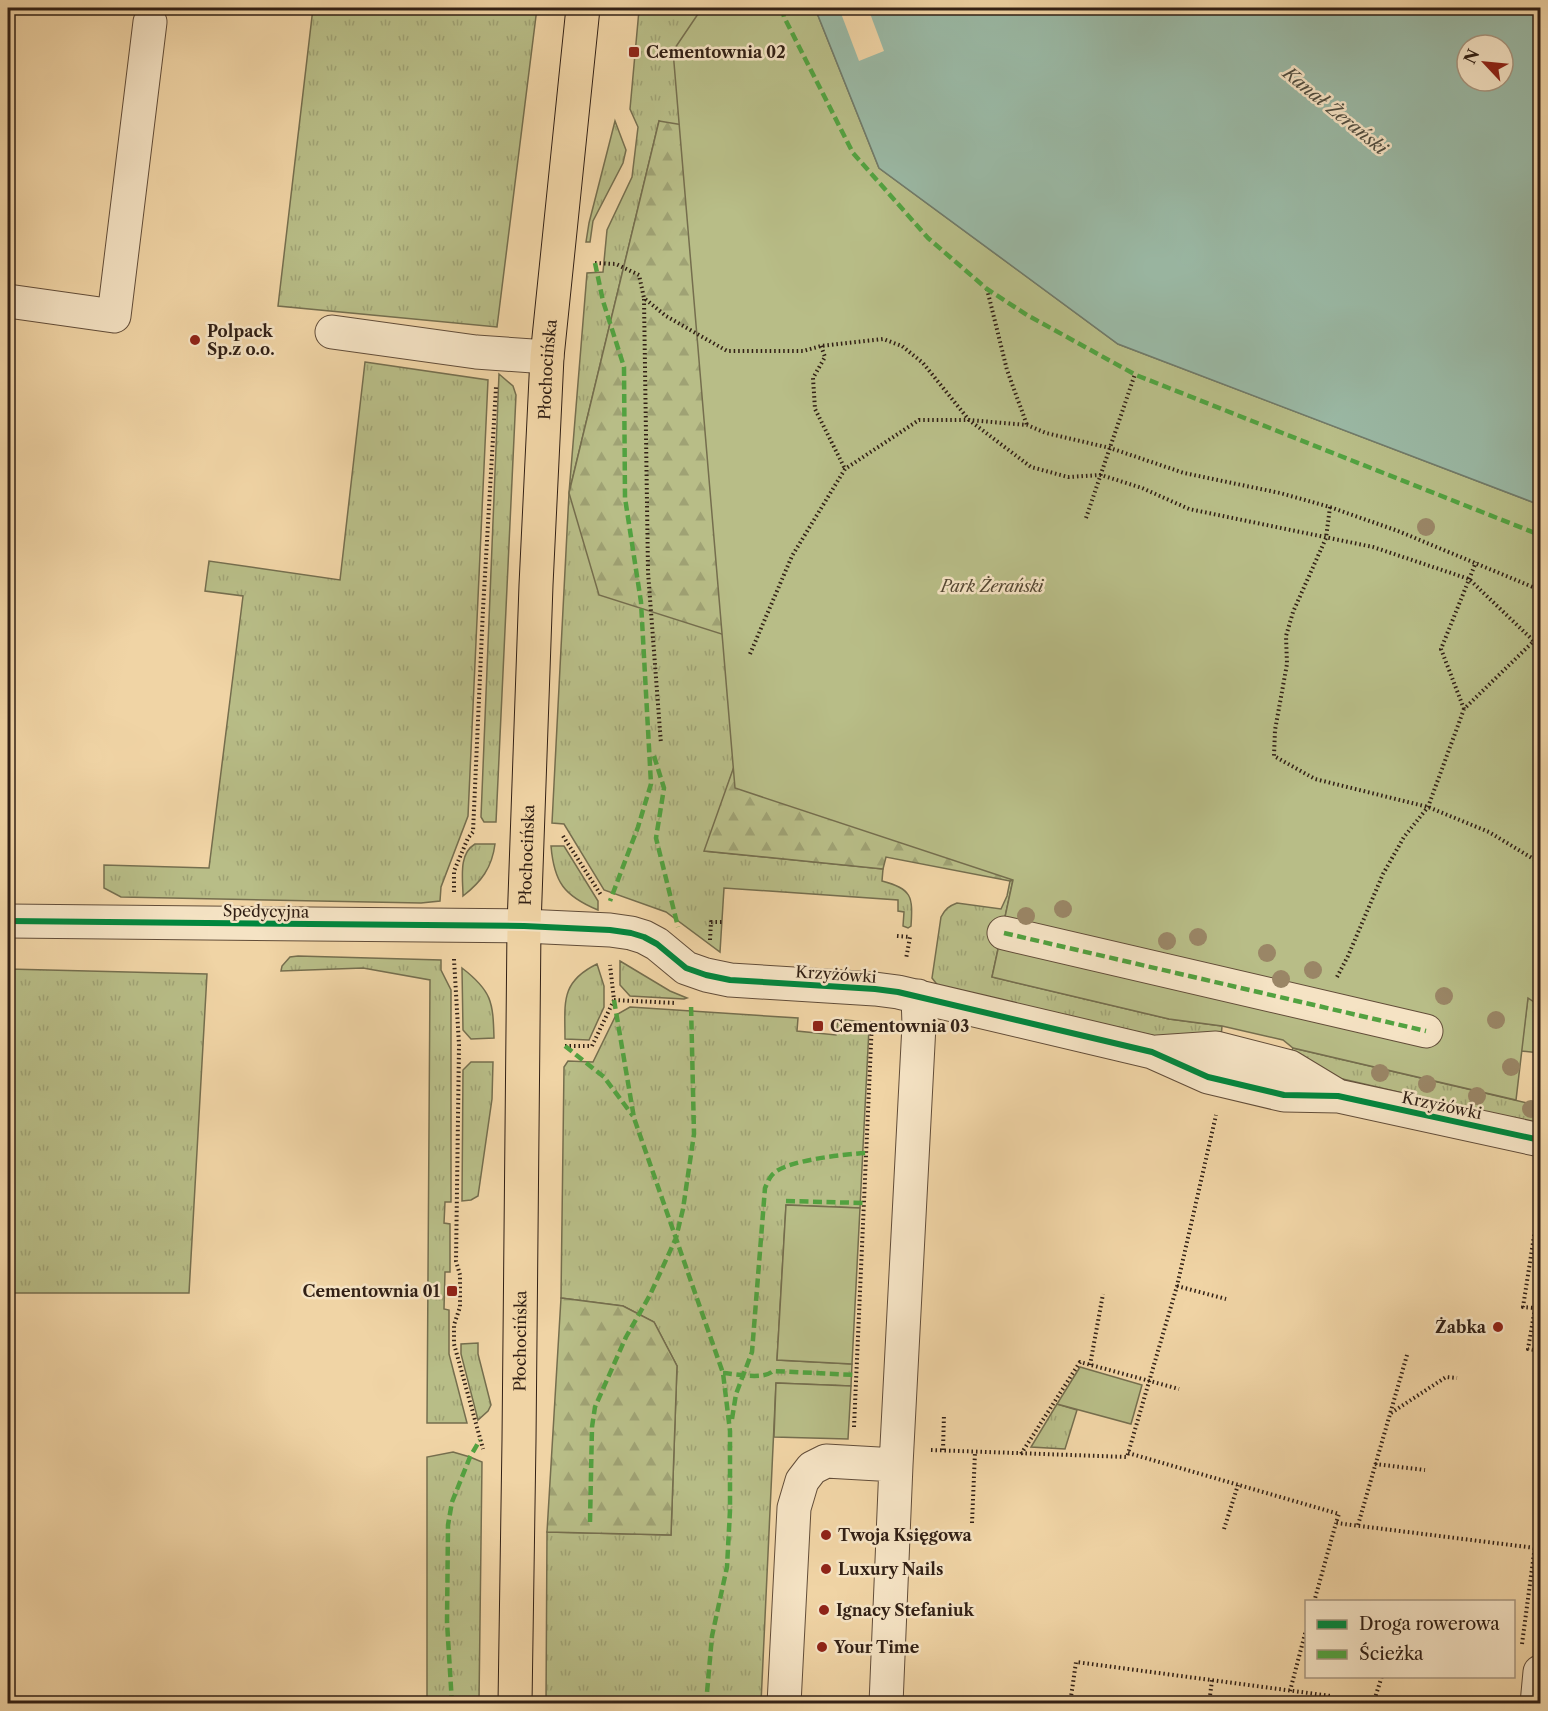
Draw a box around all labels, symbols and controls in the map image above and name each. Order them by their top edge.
north arrow [1455,33,1515,93]
place label: Cementownia 02 [646,42,786,62]
marker: Cementownia 02 [627,45,641,59]
text: N [1459,46,1484,67]
water label: Kanał Żerański [1277,60,1393,160]
street label: Płochocińska [534,318,561,420]
place label: Polpack Sp.z o.o. [207,321,275,359]
marker: Polpack Sp.z o.o. [188,333,202,347]
park label: Park Żerański [939,576,1044,596]
street label: Płochocińska [515,804,538,906]
street label: Spedycyjna [223,900,310,922]
street label: Krzyżówki [795,961,877,987]
place label: Cementownia 03 [830,1016,969,1036]
marker: Cementownia 03 [811,1019,825,1033]
street label: Krzyżówki [1400,1087,1484,1123]
place label: Cementownia 01 [303,1281,441,1301]
marker: Cementownia 01 [445,1284,459,1298]
street label: Płochocińska [509,1290,530,1392]
place label: Żabka [1435,1317,1487,1337]
marker: Żabka [1491,1320,1505,1334]
place label: Twoja Księgowa [838,1525,973,1545]
marker: Twoja Księgowa [819,1528,833,1542]
place label: Luxury Nails [838,1559,943,1579]
marker: Luxury Nails [819,1562,833,1576]
place label: Ignacy Stefaniuk [836,1600,975,1620]
legend [1305,1600,1515,1678]
marker: Ignacy Stefaniuk [817,1603,831,1617]
text: Droga rowerowa [1359,1613,1500,1635]
place label: Your Time [833,1637,920,1657]
marker: Your Time [815,1640,829,1654]
text: Ścieżka [1359,1642,1424,1665]

